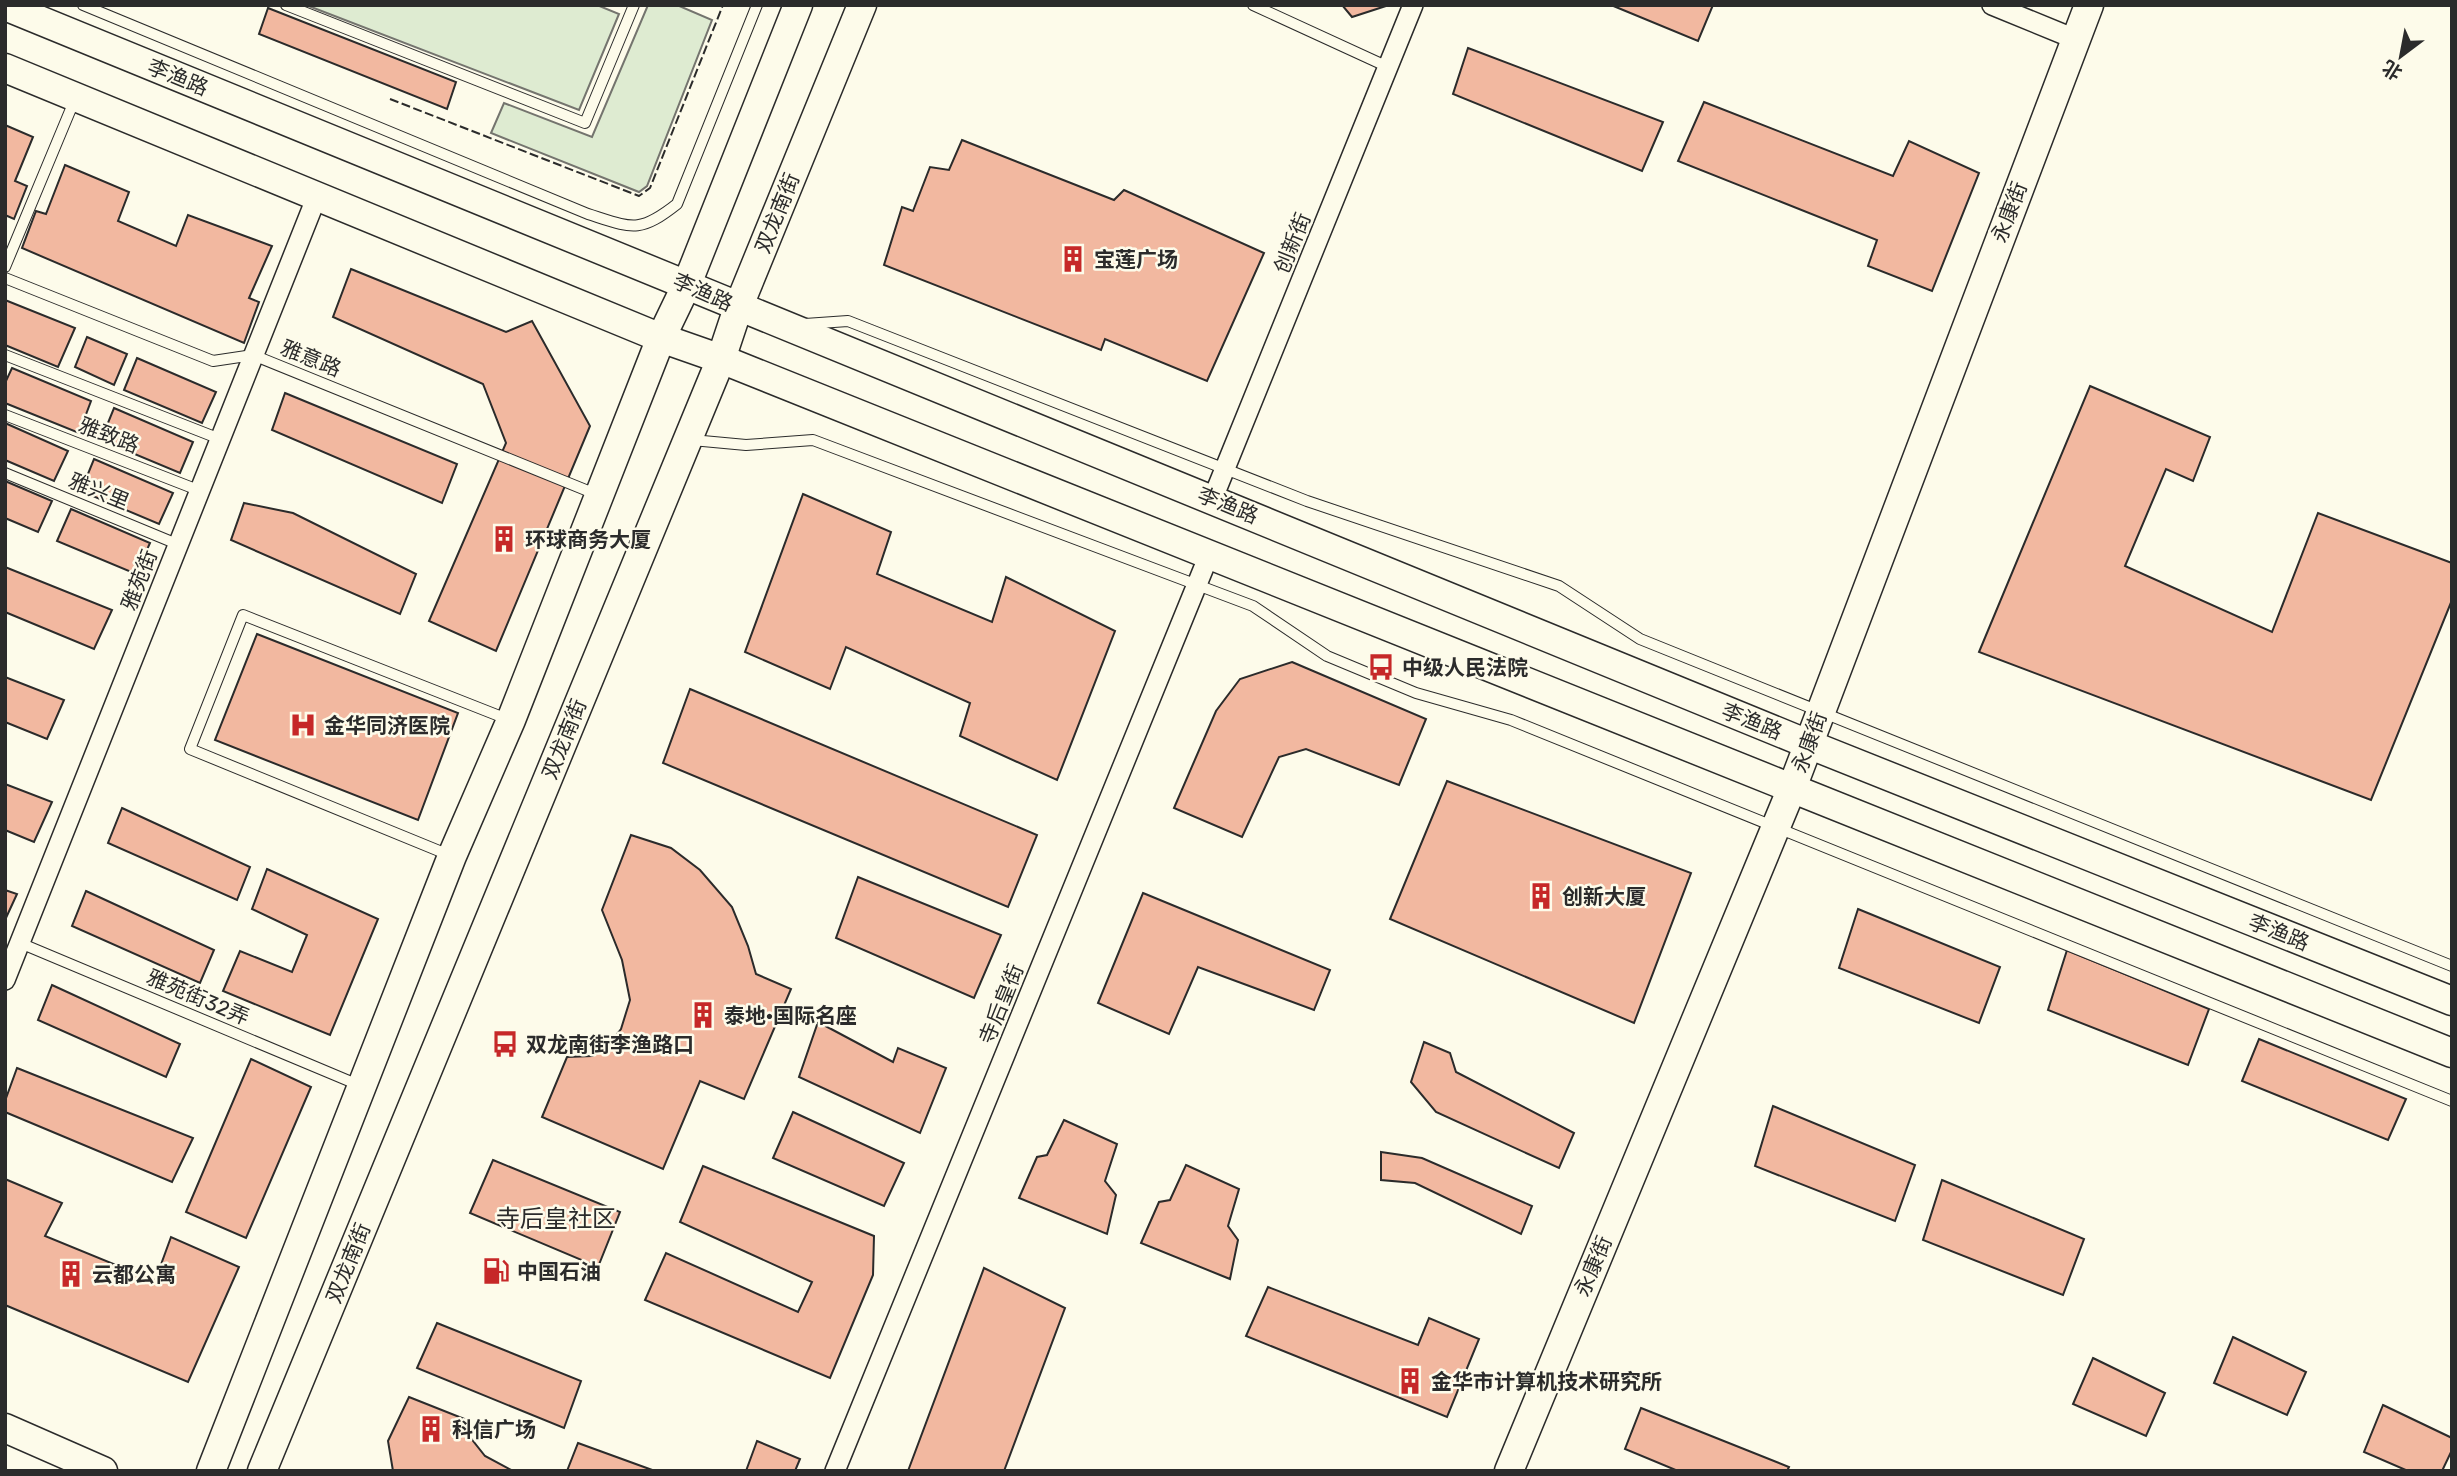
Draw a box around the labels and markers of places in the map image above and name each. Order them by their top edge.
building icon: 宝莲广场 [1058,244,1088,274]
place label: 宝莲广场 [1094,247,1178,272]
building icon: 环球商务大厦 [489,524,519,554]
place label: 环球商务大厦 [525,527,651,552]
bus stop icon: 中级人民法院 [1366,652,1396,682]
place label: 中级人民法院 [1402,655,1528,680]
hospital icon: 金华同济医院 [288,710,318,740]
place label: 金华同济医院 [324,713,450,738]
building icon: 创新大厦 [1526,881,1556,911]
place label: 创新大厦 [1562,884,1646,909]
building icon: 泰地·国际名座 [688,1000,718,1030]
place label: 泰地·国际名座 [724,1003,857,1028]
bus stop icon: 双龙南街李渔路口 [490,1029,520,1059]
place label: 双龙南街李渔路口 [526,1032,694,1057]
fuel station icon: 中国石油 [481,1256,511,1286]
building icon: 云都公寓 [56,1259,86,1289]
place label: 中国石油 [517,1259,601,1284]
place label: 云都公寓 [92,1262,176,1287]
building icon: 金华市计算机技术研究所 [1395,1366,1425,1396]
place label: 金华市计算机技术研究所 [1431,1369,1662,1394]
building icon: 科信广场 [416,1414,446,1444]
place label: 科信广场 [452,1417,536,1442]

